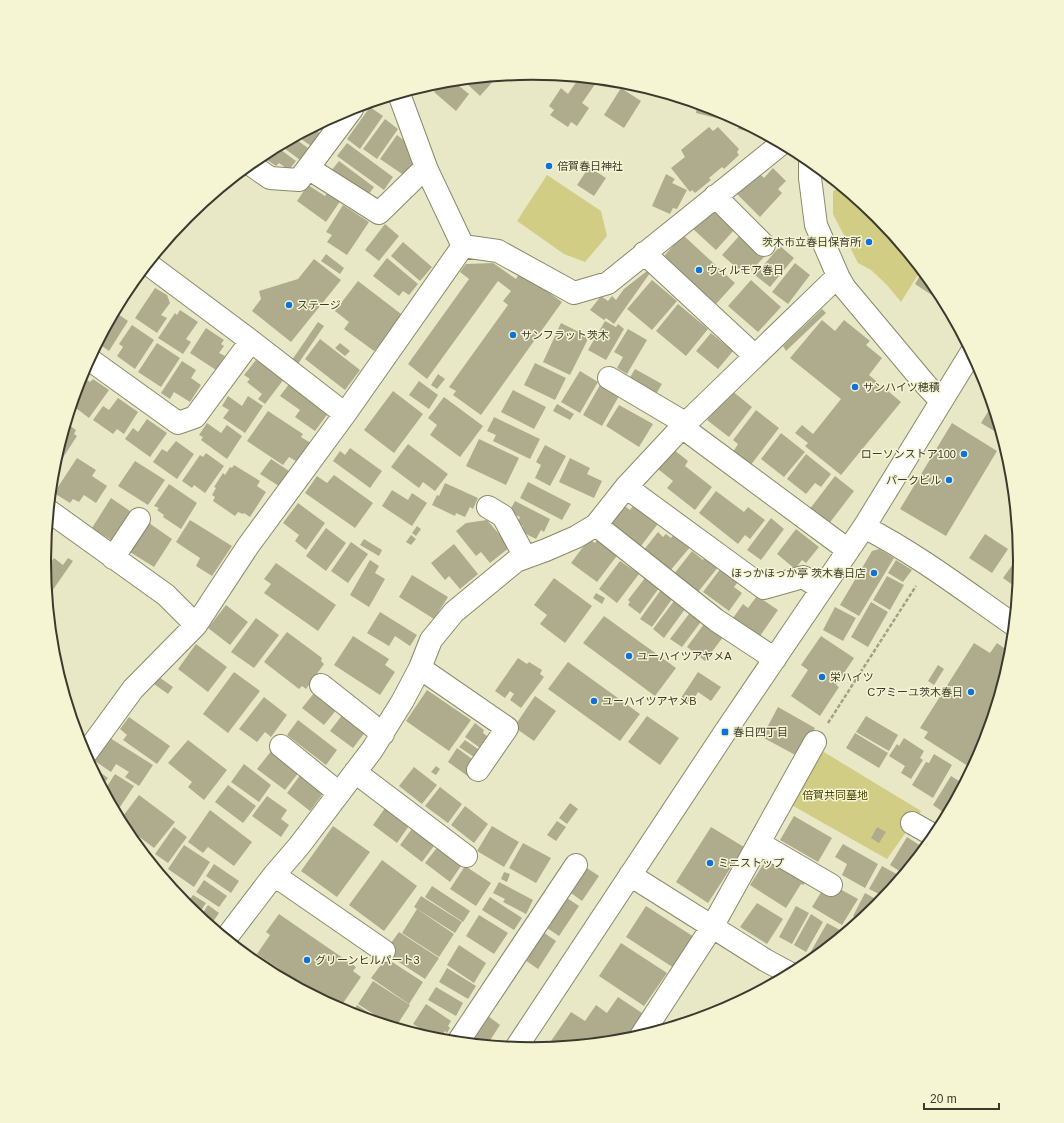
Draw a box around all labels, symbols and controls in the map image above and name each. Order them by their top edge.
place label: 倍賀春日神社 [557,160,623,172]
marker: 倍賀春日神社 [544,161,554,171]
place label: 茨木市立春日保育所 [762,236,862,248]
marker: 茨木市立春日保育所 [864,237,874,247]
place label: ウィルモア春日 [707,264,784,276]
marker: ウィルモア春日 [694,265,704,275]
place label: ステージ [297,299,341,311]
marker: ステージ [284,300,294,310]
place label: サンフラット茨木 [521,329,609,341]
marker: サンフラット茨木 [508,330,518,340]
place label: サンハイツ穂積 [863,381,940,393]
marker: サンハイツ穂積 [850,382,860,392]
place label: ローソンストア100 [861,448,956,460]
marker: ローソンストア100 [959,449,969,459]
place label: パークビル [886,474,941,486]
marker: パークビル [944,475,954,485]
place label: ほっかほっか亭 茨木春日店 [731,567,866,579]
marker: ほっかほっか亭 茨木春日店 [869,568,879,578]
place label: ユーハイツアヤメA [637,650,732,662]
marker: ユーハイツアヤメA [624,651,634,661]
place label: 栄ハイツ [830,671,874,683]
marker: 栄ハイツ [817,672,827,682]
place label: Cアミーユ茨木春日 [867,686,963,698]
marker: Cアミーユ茨木春日 [966,687,976,697]
place label: ユーハイツアヤメB [602,695,697,707]
marker: ユーハイツアヤメB [589,696,599,706]
place label: 春日四丁目 [733,726,788,738]
marker: 春日四丁目 [720,727,730,737]
park label: 倍賀共同墓地 [802,789,868,801]
place label: ミニストップ [718,857,784,869]
marker: ミニストップ [705,858,715,868]
place label: グリーンヒルパート3 [315,954,420,966]
marker: グリーンヒルパート3 [302,955,312,965]
scale bar [924,1085,999,1111]
text: 20 m [930,1092,957,1106]

